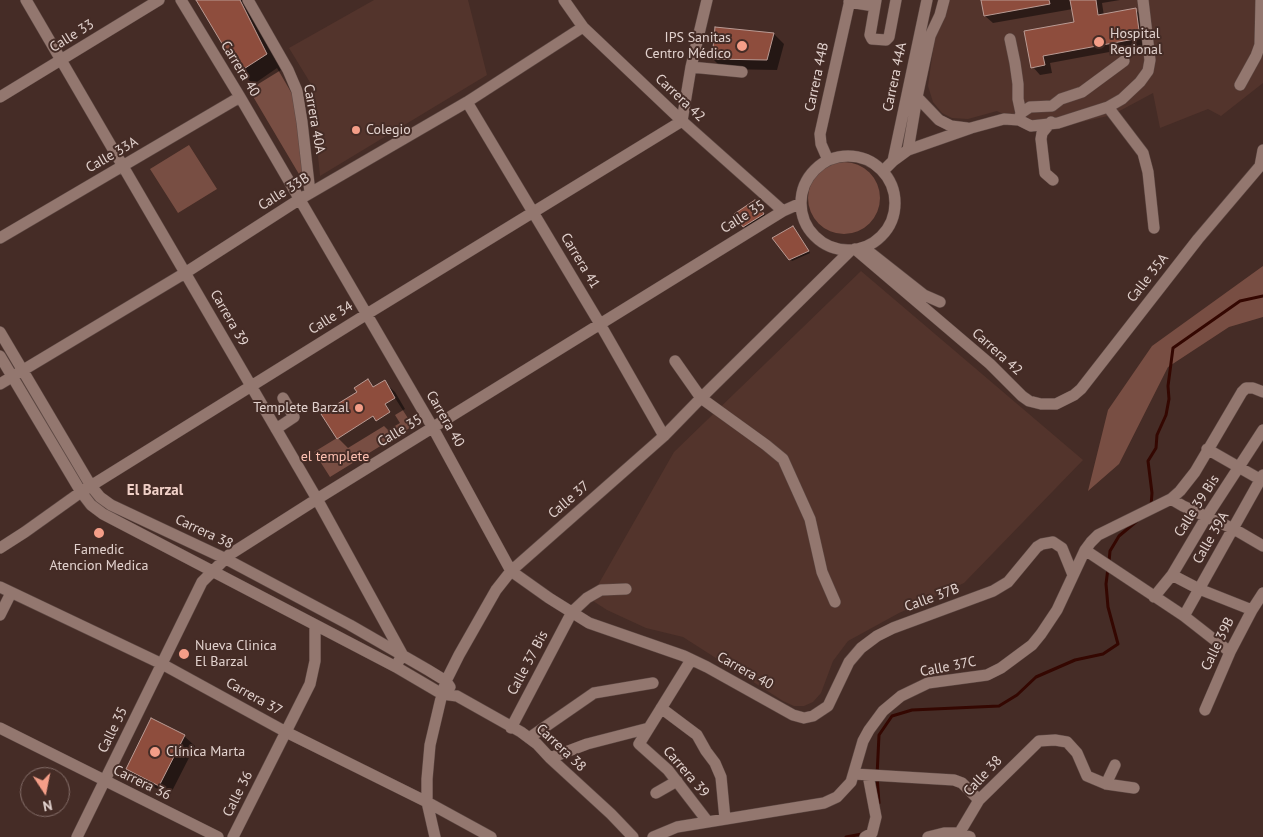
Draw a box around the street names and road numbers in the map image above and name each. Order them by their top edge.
street label: Calle 33 [47,16,97,56]
street label: Carrera 40 [217,38,263,100]
street label: Carrera 44B [801,41,833,113]
street label: Carrera 44A [879,41,911,113]
street label: Carrera 42 [652,71,708,125]
street label: Carrera 40A [300,83,328,155]
street label: Calle 33A [83,133,141,177]
street label: Calle 33B [255,170,313,214]
street label: Calle 35 [718,197,768,237]
street label: Carrera 41 [557,230,603,292]
street label: Calle 35A [1124,250,1172,306]
street label: Carrera 39 [206,287,252,349]
street label: Calle 34 [306,298,356,338]
street label: Carrera 42 [968,325,1026,379]
street label: Carrera 40 [422,388,468,450]
street label: Calle 35 [375,411,425,451]
street label: Calle 39 Bis [1171,472,1223,540]
street label: Calle 37 [545,478,593,522]
street label: Calle 39A [1189,509,1233,567]
street label: Carrera 38 [172,511,236,553]
street label: Calle 37B [902,580,962,616]
street label: Calle 39B [1198,615,1238,673]
street label: Calle 37 Bis [504,628,552,698]
street label: Carrera 40 [714,649,776,693]
street label: Calle 37C [919,653,977,681]
street label: Carrera 37 [223,675,285,719]
street label: Calle 35 [95,704,131,756]
street label: Carrera 38 [533,721,589,775]
street label: Carrera 39 [659,743,713,801]
street label: Calle 38 [960,752,1006,800]
street label: Carrera 36 [110,762,174,804]
street label: Calle 36 [219,768,257,820]

